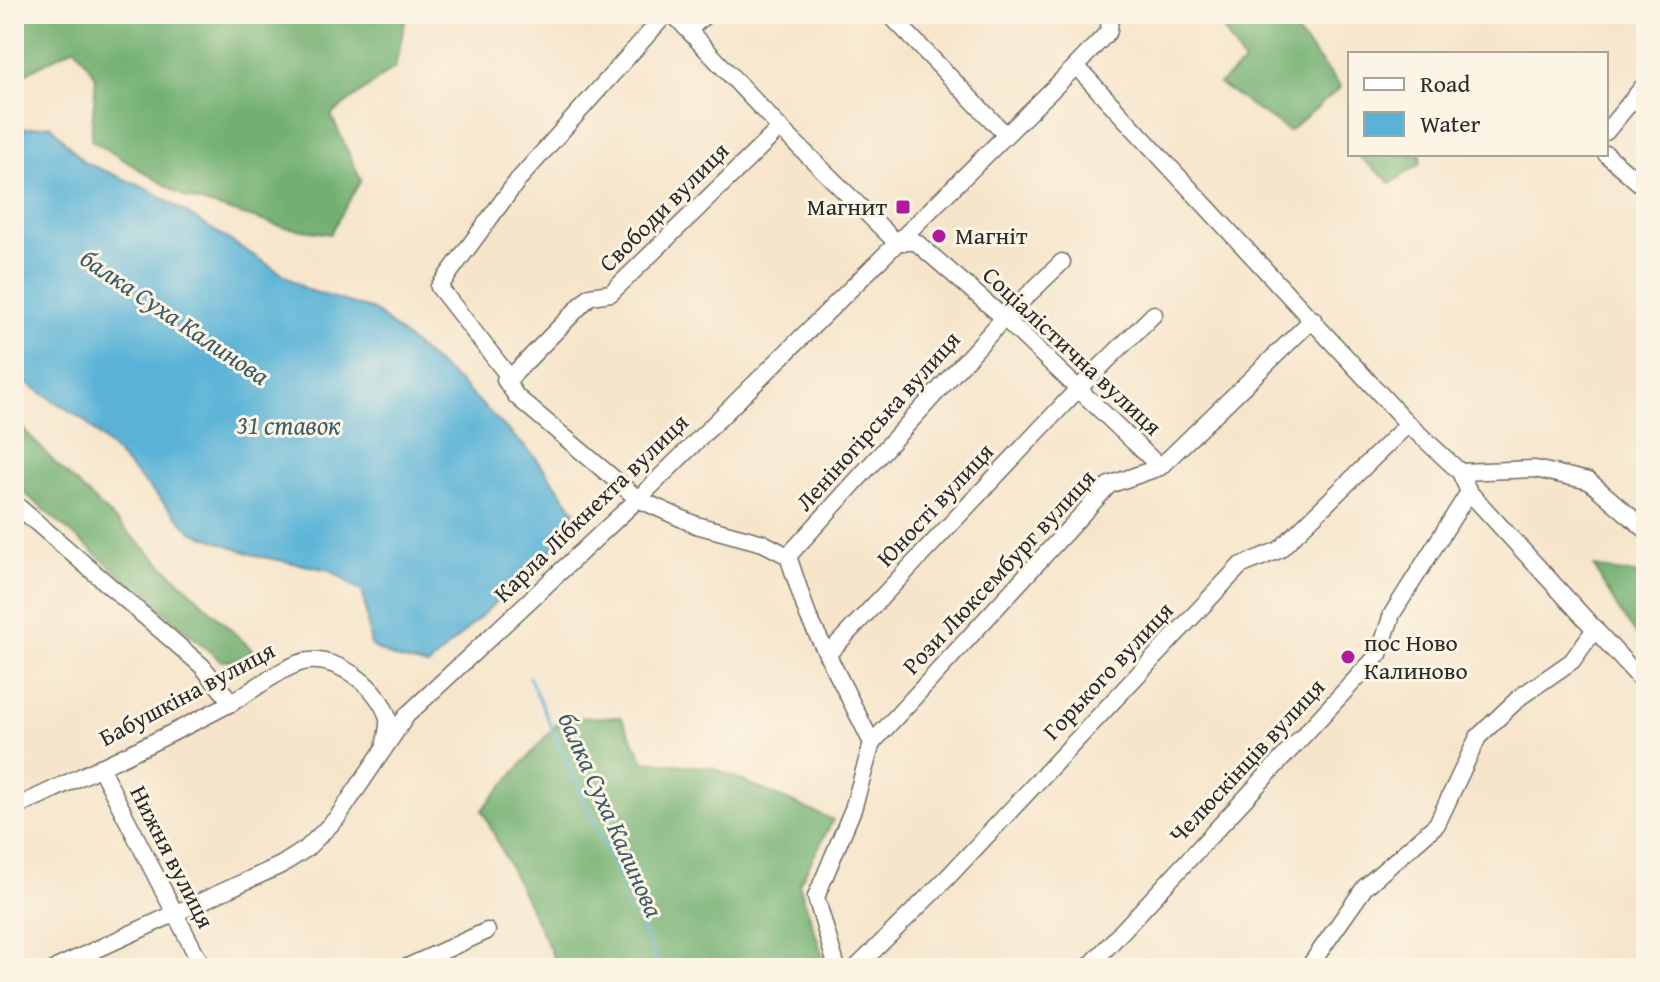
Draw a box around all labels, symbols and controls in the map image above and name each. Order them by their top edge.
legend [1348,52,1608,156]
text: Road [1420,66,1470,101]
text: Water [1420,106,1481,141]
street label: Свободи вулиця [591,134,737,280]
place label: Магнит [807,189,887,224]
marker: Магнит [894,198,912,216]
place label: Магніт [955,218,1028,253]
marker: Магніт [930,227,948,245]
water label: балка Суха Калинова [73,239,278,395]
street label: Соціалістична вулиця [975,258,1170,443]
street label: Леніногірська вулиця [787,323,968,518]
water label: 31 ставок [236,405,341,444]
street label: Карла Лібкнехта вулиця [485,405,696,610]
street label: Юності вулиця [868,435,1001,574]
street label: Рози Люксембург вулиця [894,461,1103,682]
street label: Горького вулиця [1034,594,1181,748]
place label: пос Ново Калиново [1364,625,1468,688]
street label: Бабушкіна вулиця [93,632,281,755]
marker: пос Ново Калиново [1339,648,1357,666]
street label: Челюскінців вулиця [1161,670,1333,851]
water label: балка Суха Калинова [549,706,674,924]
street label: Нижня вулиця [121,779,224,934]

